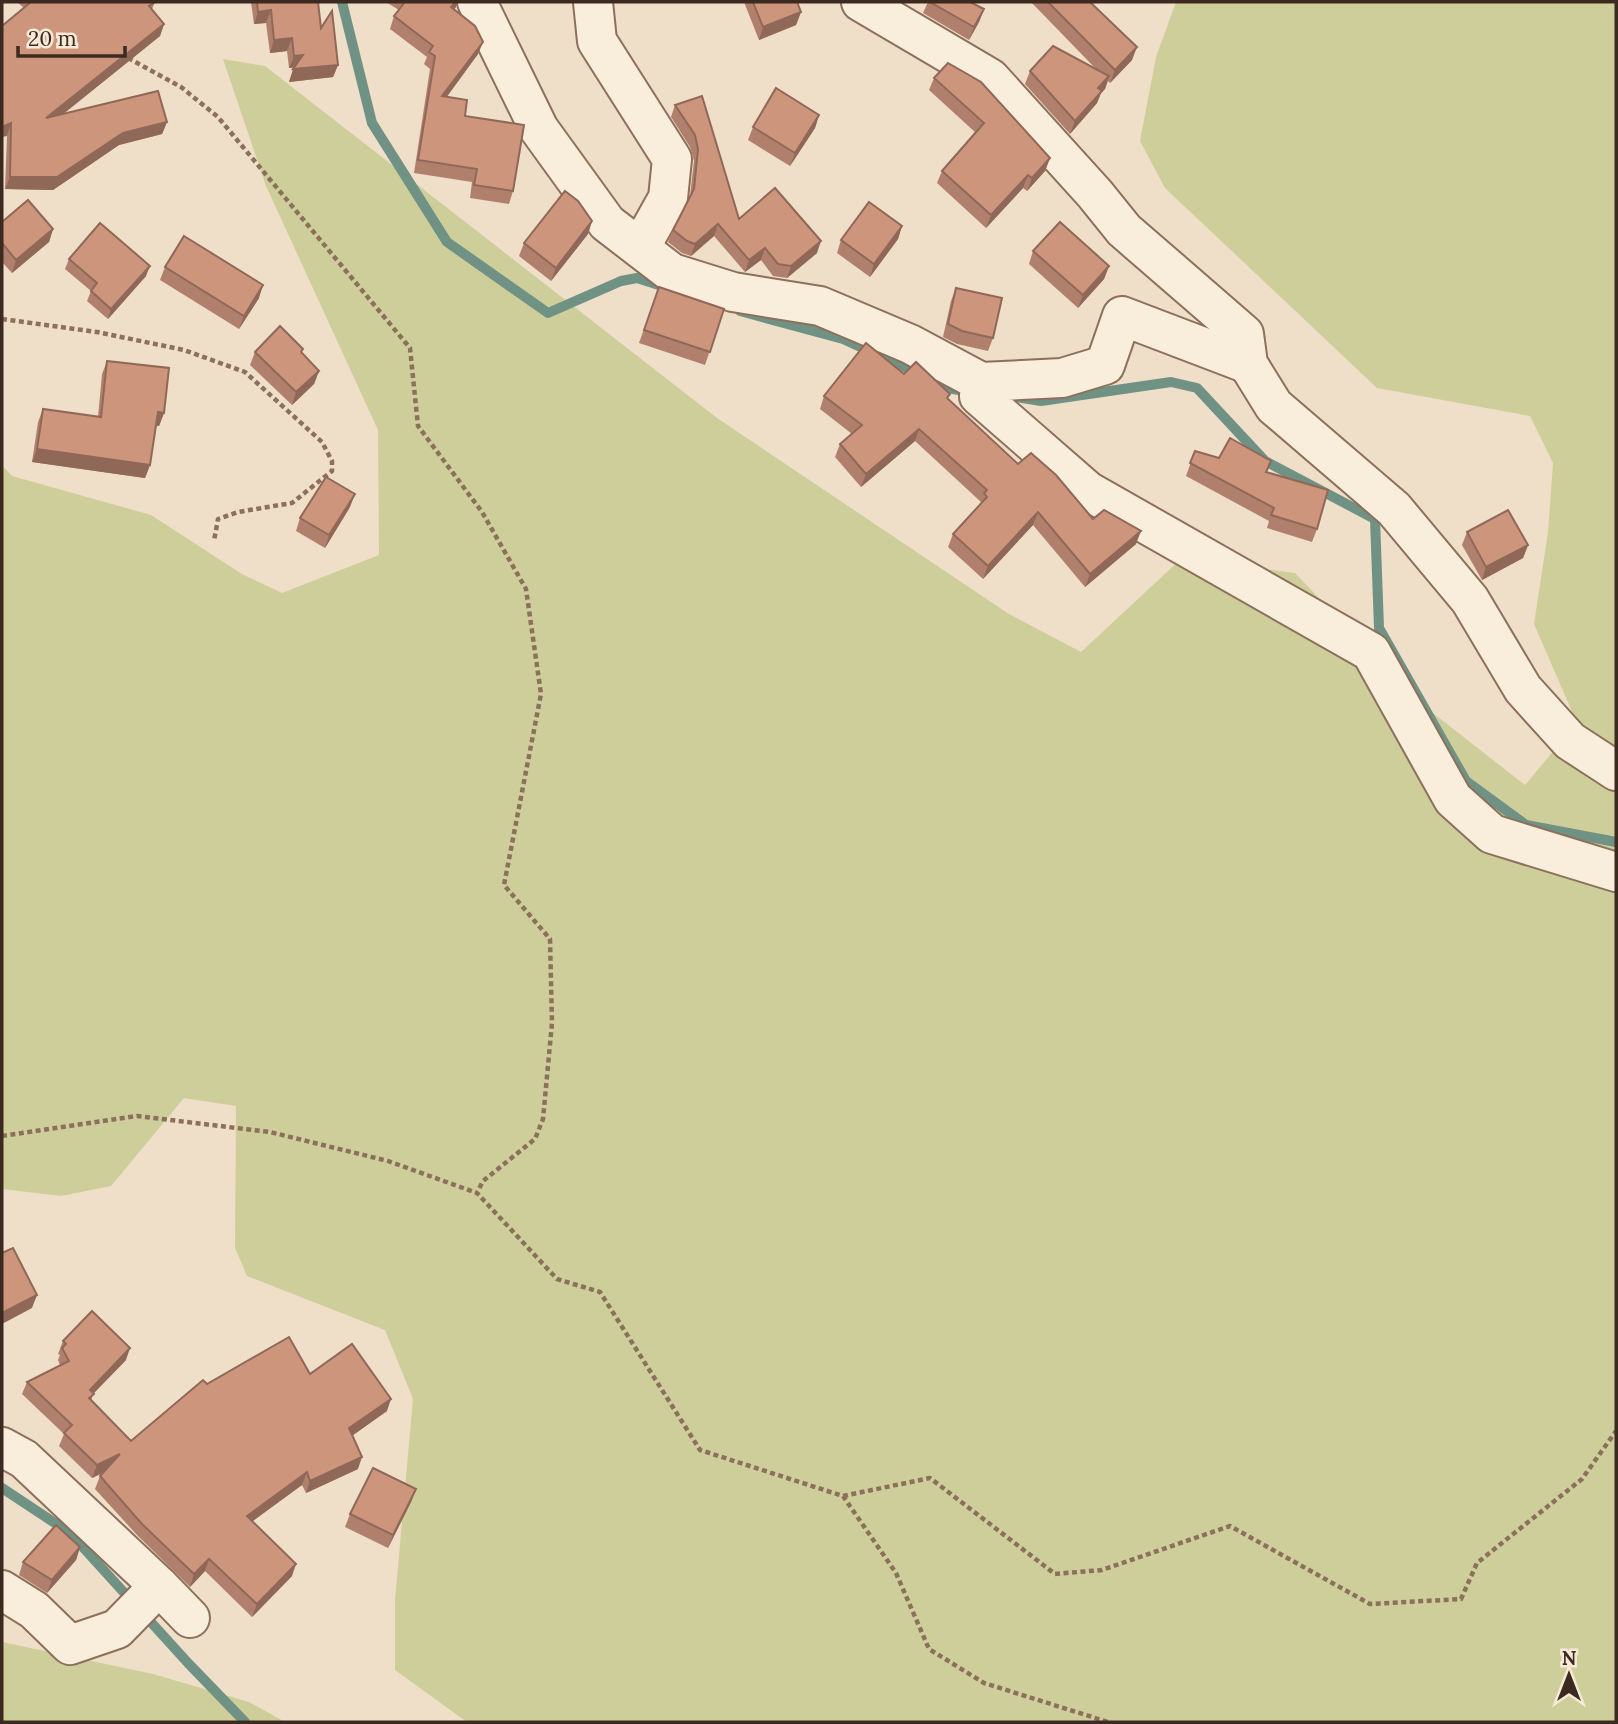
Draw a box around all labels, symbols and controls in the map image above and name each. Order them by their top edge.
scale bar [18,14,124,58]
text: 20 m [28,25,77,52]
north arrow [1534,1640,1604,1710]
text: N [1562,1646,1577,1670]

